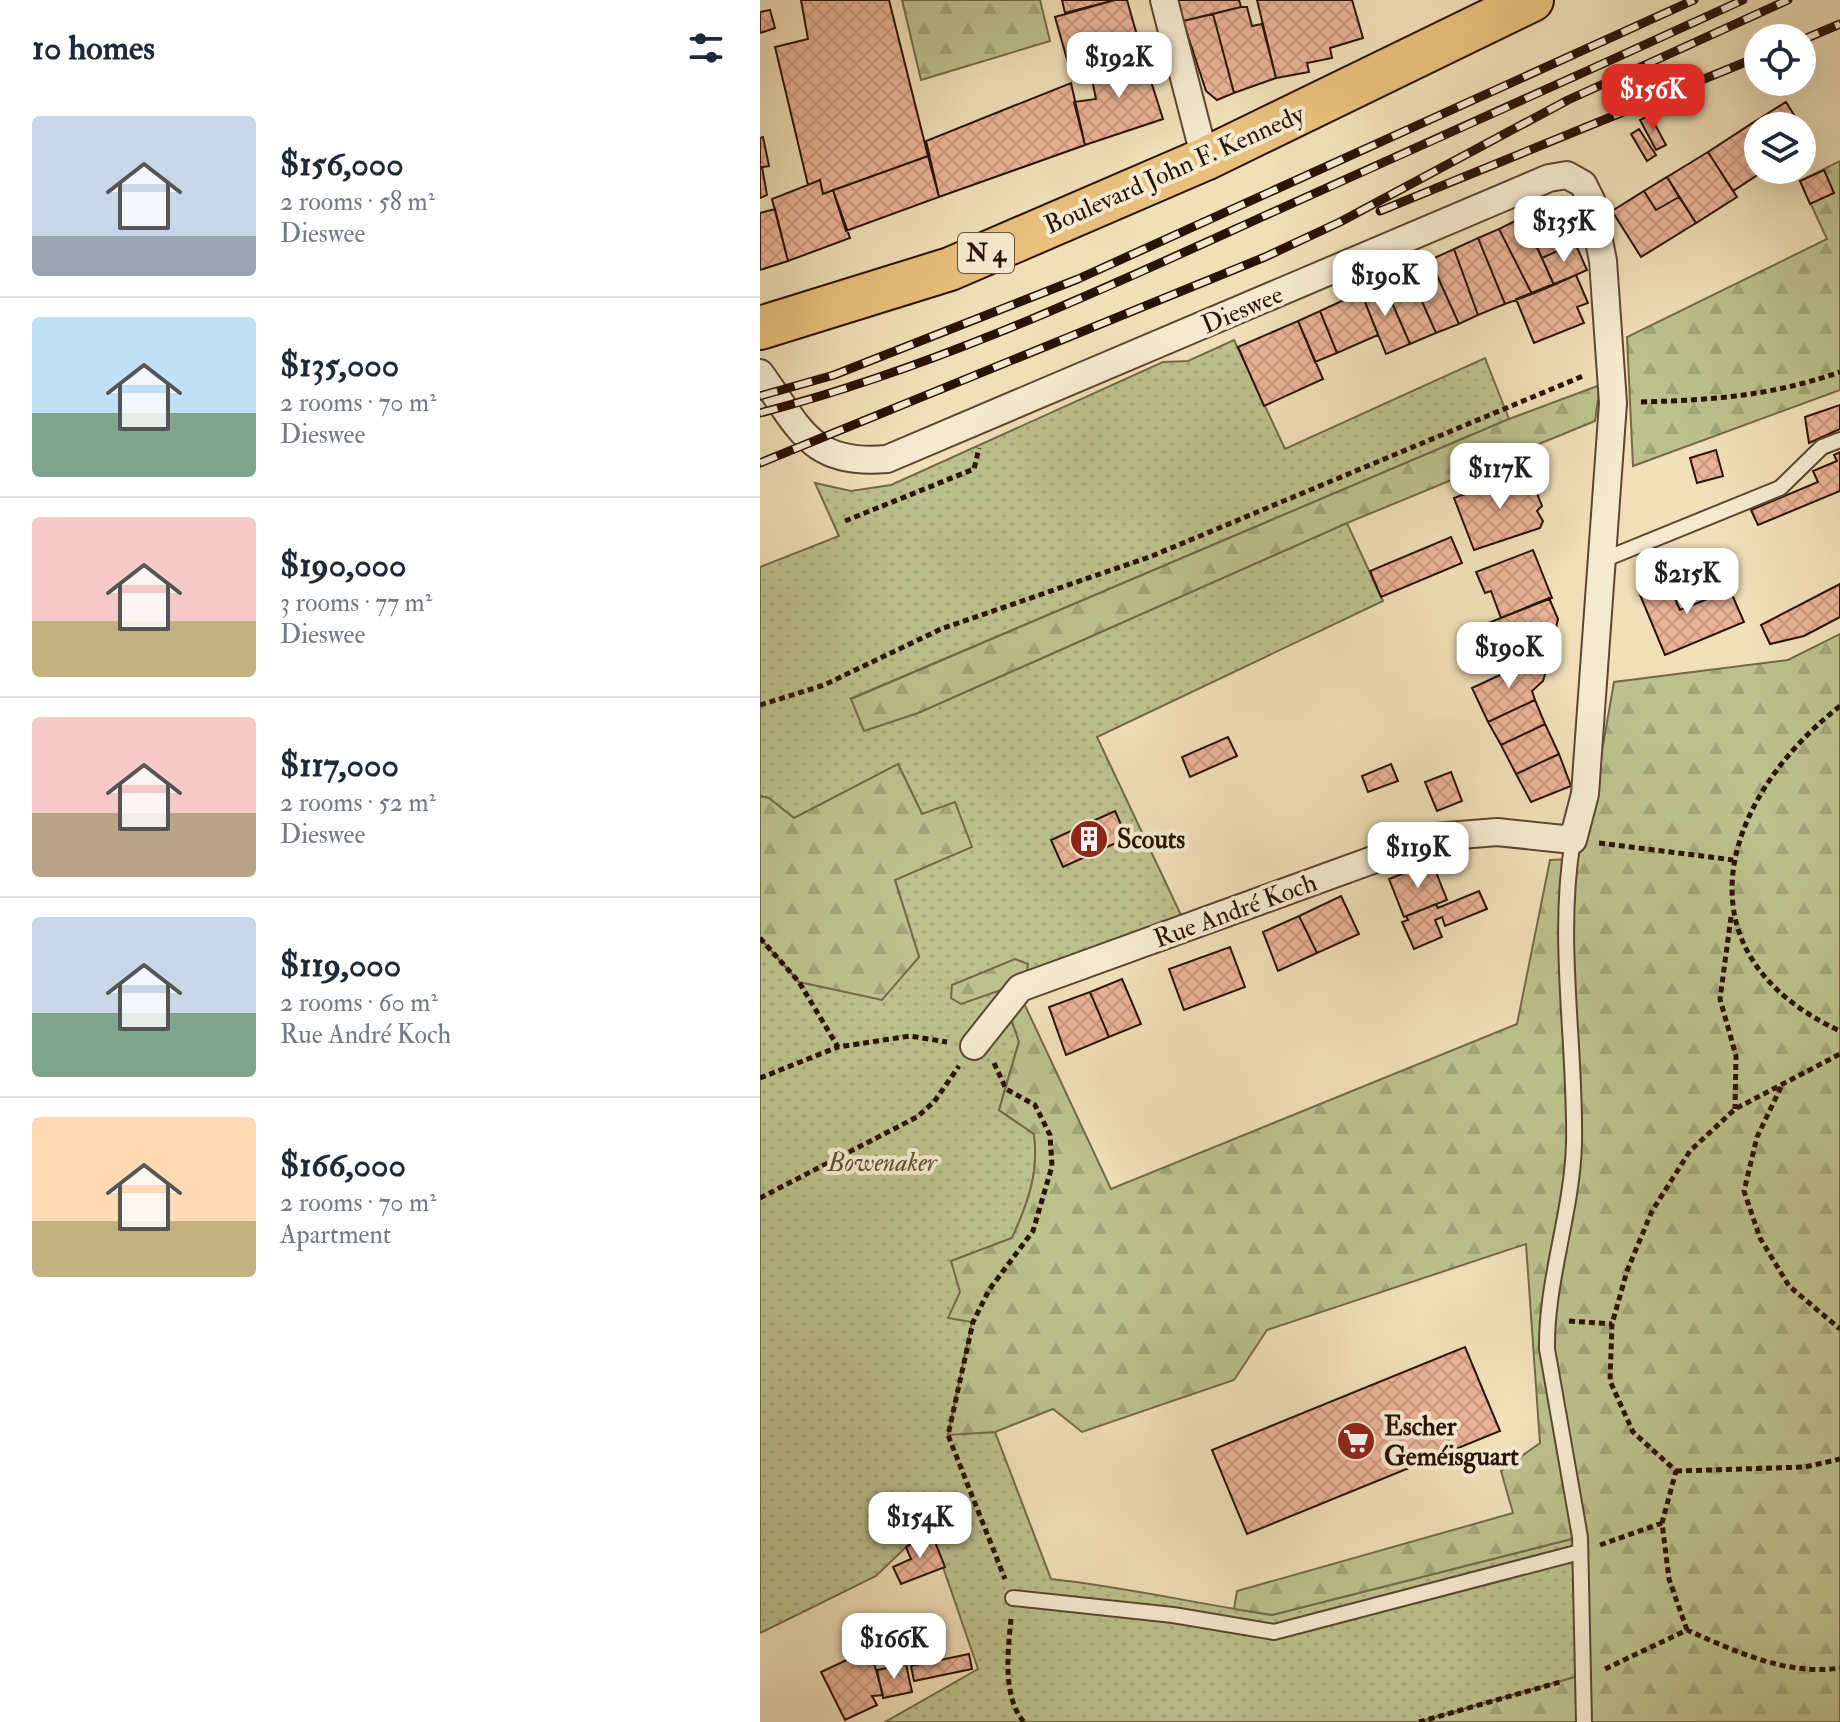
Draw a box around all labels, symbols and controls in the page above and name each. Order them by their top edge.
map controls [1744,24,1816,184]
button: locate [1744,24,1816,96]
icon: filters [684,26,728,70]
text: 10 homes [32,27,155,70]
pin: $192K [1063,32,1175,100]
text: $192K [1085,42,1153,74]
pin: $156K [1597,64,1709,132]
text: $156K [1620,74,1686,106]
street label: Boulevard John F. Kennedy [1040,98,1310,242]
button: layers [1744,112,1816,184]
text: $156,000 [280,143,404,186]
icon: home [96,148,192,244]
text: 2 rooms · 58 m² [280,186,435,218]
pin: $135K [1508,196,1620,264]
text: $135K [1532,206,1596,238]
text: Dieswee [280,218,365,250]
road number: N 4 [958,233,1014,273]
pin: $190K [1329,250,1441,318]
text: $190K [1351,260,1419,292]
street label: Dieswee [1197,278,1288,341]
text: $135,000 [280,344,399,387]
icon: home [96,349,192,445]
text: 2 rooms · 70 m² [280,387,437,419]
text: Dieswee [280,419,365,451]
pin: $117K [1444,443,1556,511]
text: $117K [1468,453,1532,485]
text: $190,000 [280,544,406,587]
pin: $215K [1631,548,1743,616]
icon: home [96,549,192,645]
text: $215K [1654,558,1720,590]
text: 3 rooms · 77 m² [280,587,432,619]
text: Dieswee [280,619,365,651]
pin: $190K [1453,622,1565,690]
text: $190K [1475,632,1543,664]
text: $117,000 [280,744,399,787]
icon: home [96,749,192,845]
text: 2 rooms · 52 m² [280,787,436,819]
building icon: Scouts [1068,818,1110,860]
text: Dieswee [280,819,365,851]
pin: $119K [1362,822,1474,890]
place label: Scouts [1117,824,1185,856]
text: $119K [1386,832,1450,864]
street label: Rue André Koch [1149,867,1322,955]
text: $119,000 [280,944,401,987]
icon: home [96,949,192,1045]
text: 2 rooms · 60 m² [280,987,438,1019]
text: Rue André Koch [280,1019,451,1051]
text: $166,000 [280,1144,406,1187]
park label: Bowenaker [825,1147,938,1179]
icon: home [96,1149,192,1245]
text: 2 rooms · 70 m² [280,1187,437,1219]
text: Apartment [280,1219,391,1251]
place label: Escher Geméisguart [1384,1411,1519,1474]
supermarket icon: Escher Geméisguart [1335,1420,1377,1462]
pin: $154K [864,1492,976,1560]
text: $154K [887,1502,953,1534]
pin: $166K [838,1613,950,1681]
text: $166K [860,1623,928,1655]

